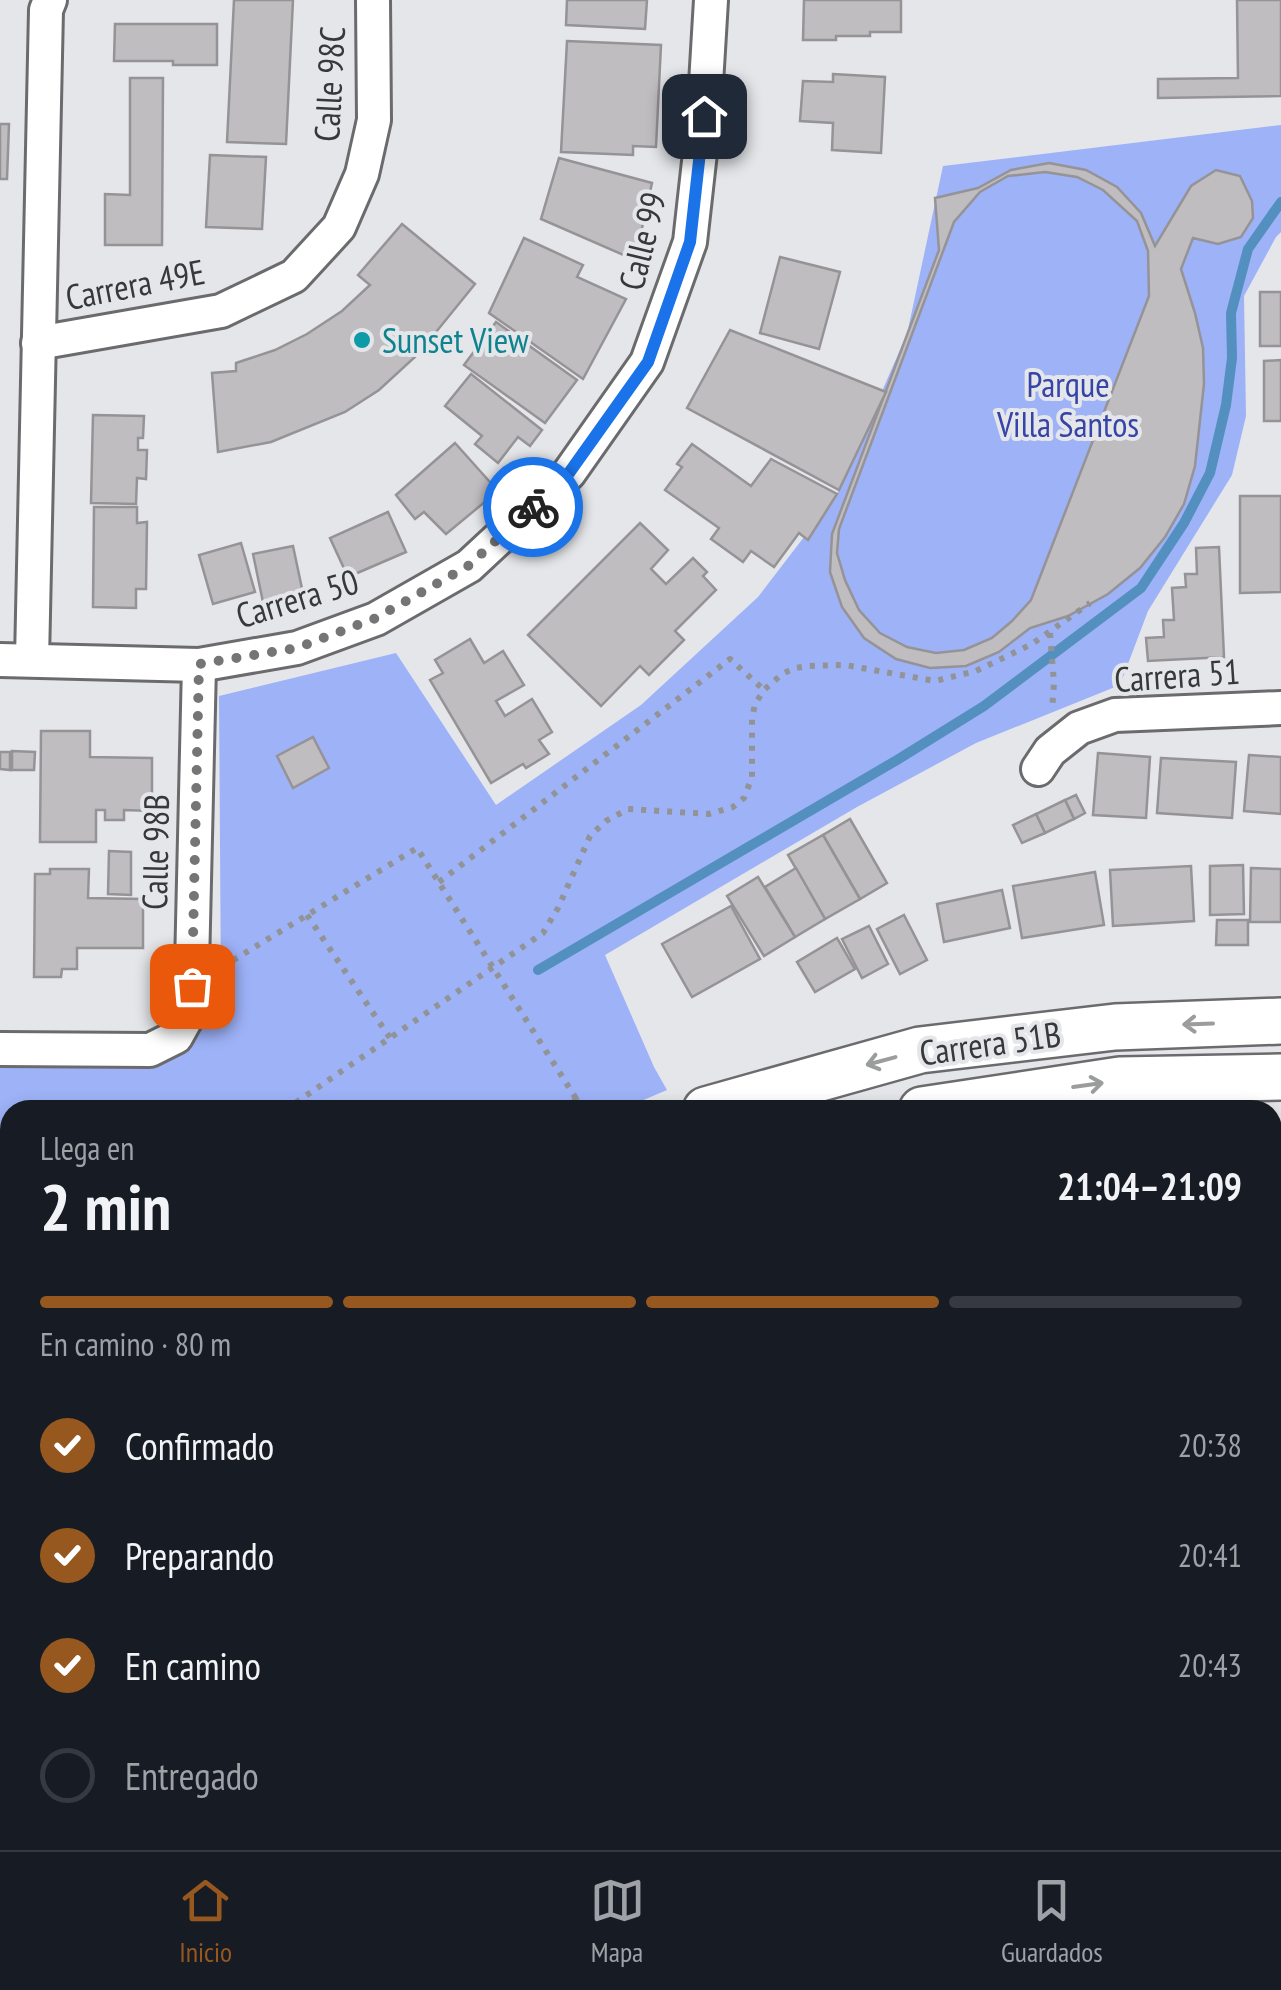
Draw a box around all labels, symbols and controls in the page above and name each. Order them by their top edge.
street label: Calle 98C [303,25,355,143]
pin [662,74,747,159]
icon: home [677,89,732,144]
street label: Calle 99 [608,187,676,295]
street label: Carrera 49E [62,248,208,320]
place label: Sunset View [382,317,529,363]
marker: Sunset View [351,329,373,351]
park label: Parque Villa Santos [996,361,1139,447]
courier [483,457,583,557]
icon: bike [506,480,561,535]
street label: Carrera 50 [230,558,364,638]
street label: Carrera 51 [1113,648,1241,702]
street label: Calle 98B [131,794,179,910]
pin [150,944,235,1029]
icon: bag [165,959,220,1014]
street label: Carrera 51B [916,1010,1064,1076]
one-way arrow [1183,1014,1215,1033]
one-way arrow [866,1052,897,1071]
one-way arrow [1071,1075,1103,1094]
text: Llega en [40,1127,134,1169]
text: 21:04–21:09 [1057,1161,1242,1210]
text: 2 min [40,1164,171,1248]
text: En camino · 80 m [40,1323,231,1365]
icon: check [40,1418,95,1473]
text: Confirmado [125,1421,274,1470]
text: 20:38 [1178,1424,1242,1466]
icon: check [40,1528,95,1583]
text: Preparando [125,1531,274,1580]
text: 20:41 [1178,1534,1242,1576]
icon: check [40,1638,95,1693]
text: En camino [125,1641,261,1690]
text: 20:43 [1178,1644,1242,1686]
text: Entregado [125,1751,259,1800]
tab: Inicio [178,1873,233,1970]
tab: Mapa [590,1873,645,1970]
tab: Guardados [1001,1873,1103,1970]

